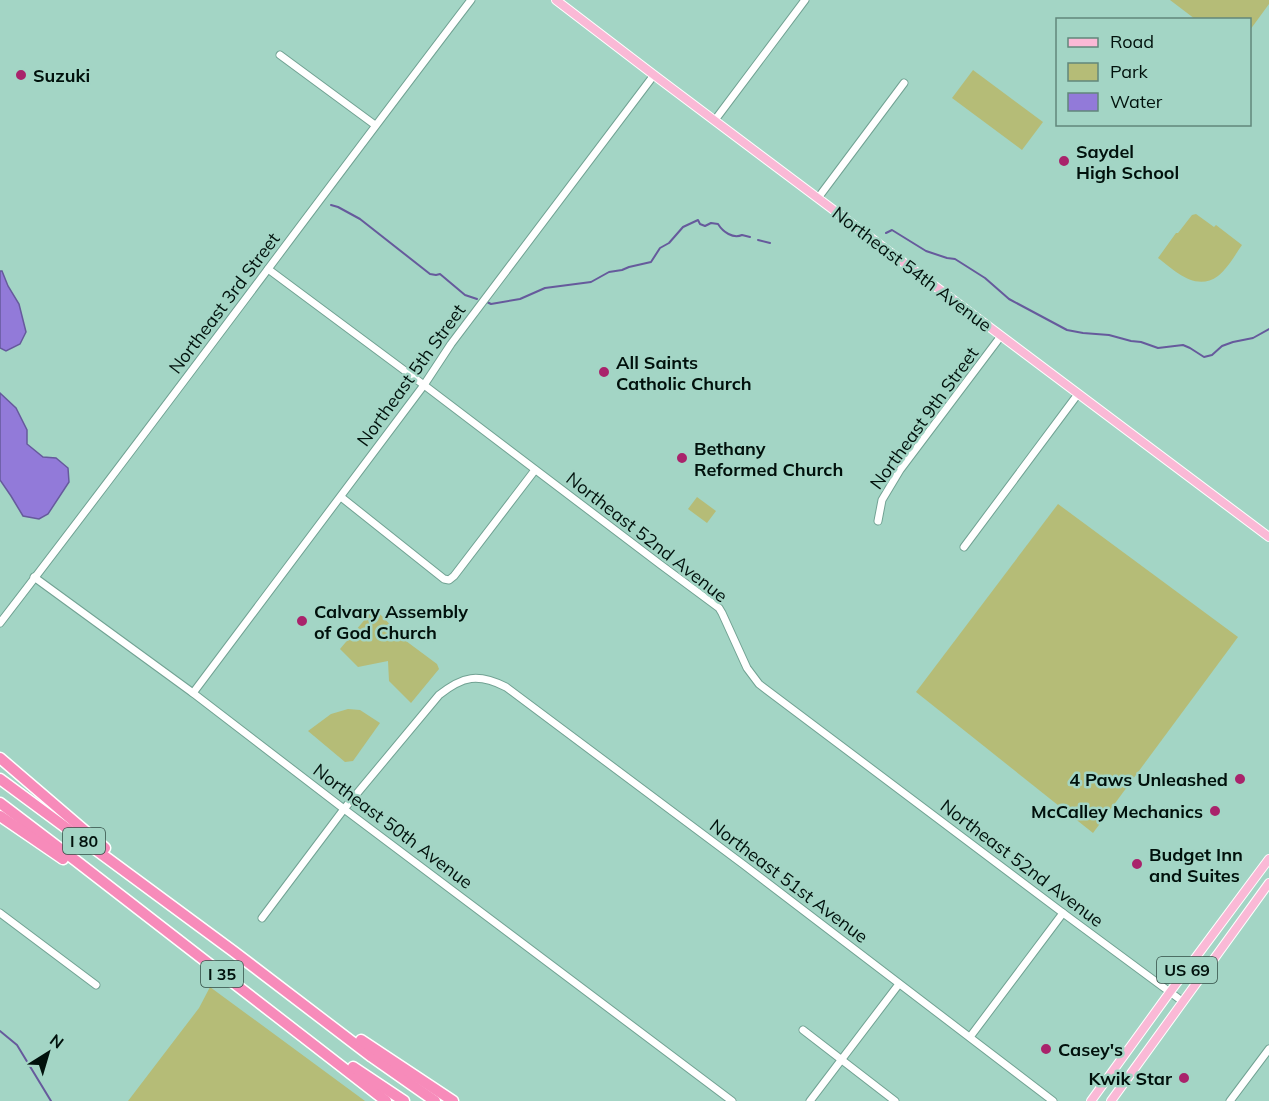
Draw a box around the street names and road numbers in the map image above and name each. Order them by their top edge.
street label: Northeast 54th Avenue [828,201,996,337]
street label: Northeast 3rd Street [164,228,284,378]
street label: Northeast 5th Street [352,299,470,451]
street label: Northeast 9th Street [865,342,983,494]
street label: Northeast 52nd Avenue [562,467,732,607]
street label: Northeast 50th Avenue [309,758,477,894]
street label: Northeast 52nd Avenue [936,794,1108,932]
street label: Northeast 51st Avenue [705,814,873,948]
road number: I 80 [63,828,105,854]
road number: US 69 [1157,957,1217,983]
road number: I 35 [201,961,243,987]

